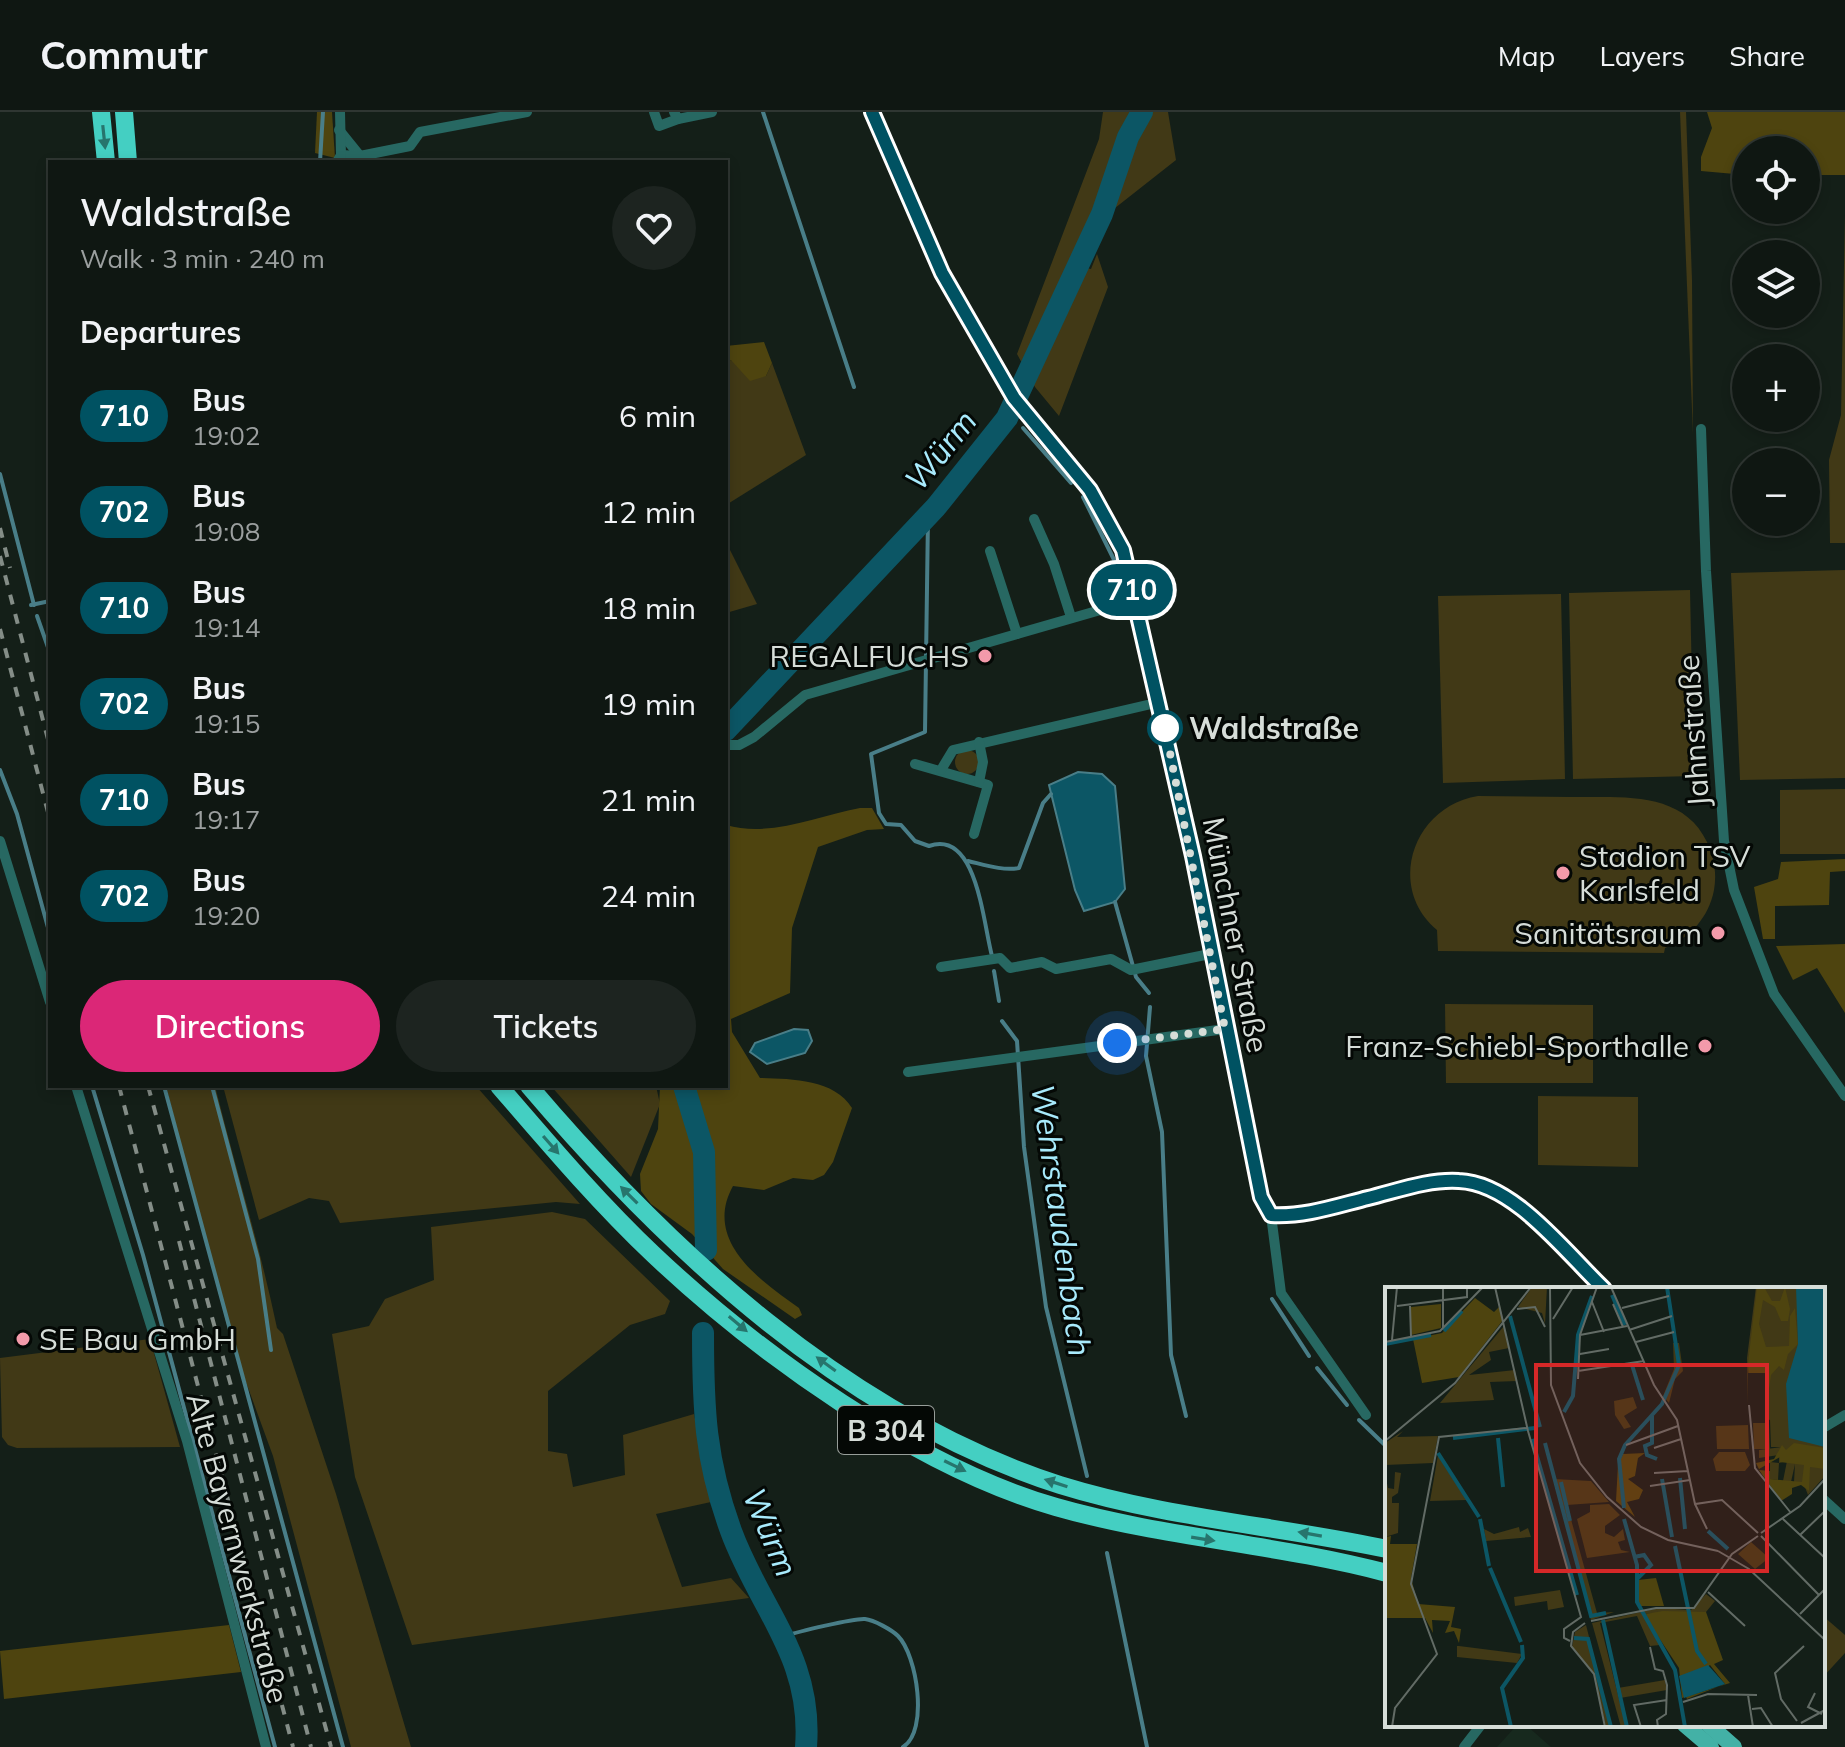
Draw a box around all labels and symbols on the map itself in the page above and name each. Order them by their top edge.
one-way arrow [97,125,110,150]
water label: Würm [895,402,985,498]
line badge: 710 [1086,564,1178,616]
place label: REGALFUCHS [769,637,969,675]
marker: REGALFUCHS [976,647,994,665]
street label: Jahnstraße [1669,654,1717,808]
place label: Waldstraße [1189,709,1359,747]
marker: Waldstraße [1148,711,1182,745]
street label: Münchner Straße [1195,814,1277,1056]
place label: Stadion TSV Karlsfeld [1579,837,1751,909]
marker: Stadion TSV Karlsfeld [1554,864,1572,882]
place label: Sanitätsraum [1514,914,1702,952]
marker: Sanitätsraum [1709,924,1727,942]
your location [1097,1023,1137,1063]
place label: Franz-Schiebl-Sporthalle [1345,1027,1689,1065]
marker: Franz-Schiebl-Sporthalle [1696,1037,1714,1055]
water label: Wehrstaudenbach [1023,1081,1101,1359]
one-way arrow [541,1135,559,1154]
one-way arrow [620,1186,639,1205]
inset map [1385,1287,1825,1727]
one-way arrow [728,1316,748,1332]
place label: SE Bau GmbH [39,1320,236,1358]
marker: SE Bau GmbH [14,1330,32,1348]
one-way arrow [816,1356,837,1372]
street label: Alte Bayernwerkstraße [178,1389,298,1707]
road number: B 304 [838,1406,934,1454]
one-way arrow [943,1460,966,1473]
one-way arrow [1044,1476,1068,1488]
water label: Würm [735,1482,807,1582]
one-way arrow [1298,1528,1323,1540]
one-way arrow [1191,1534,1216,1546]

